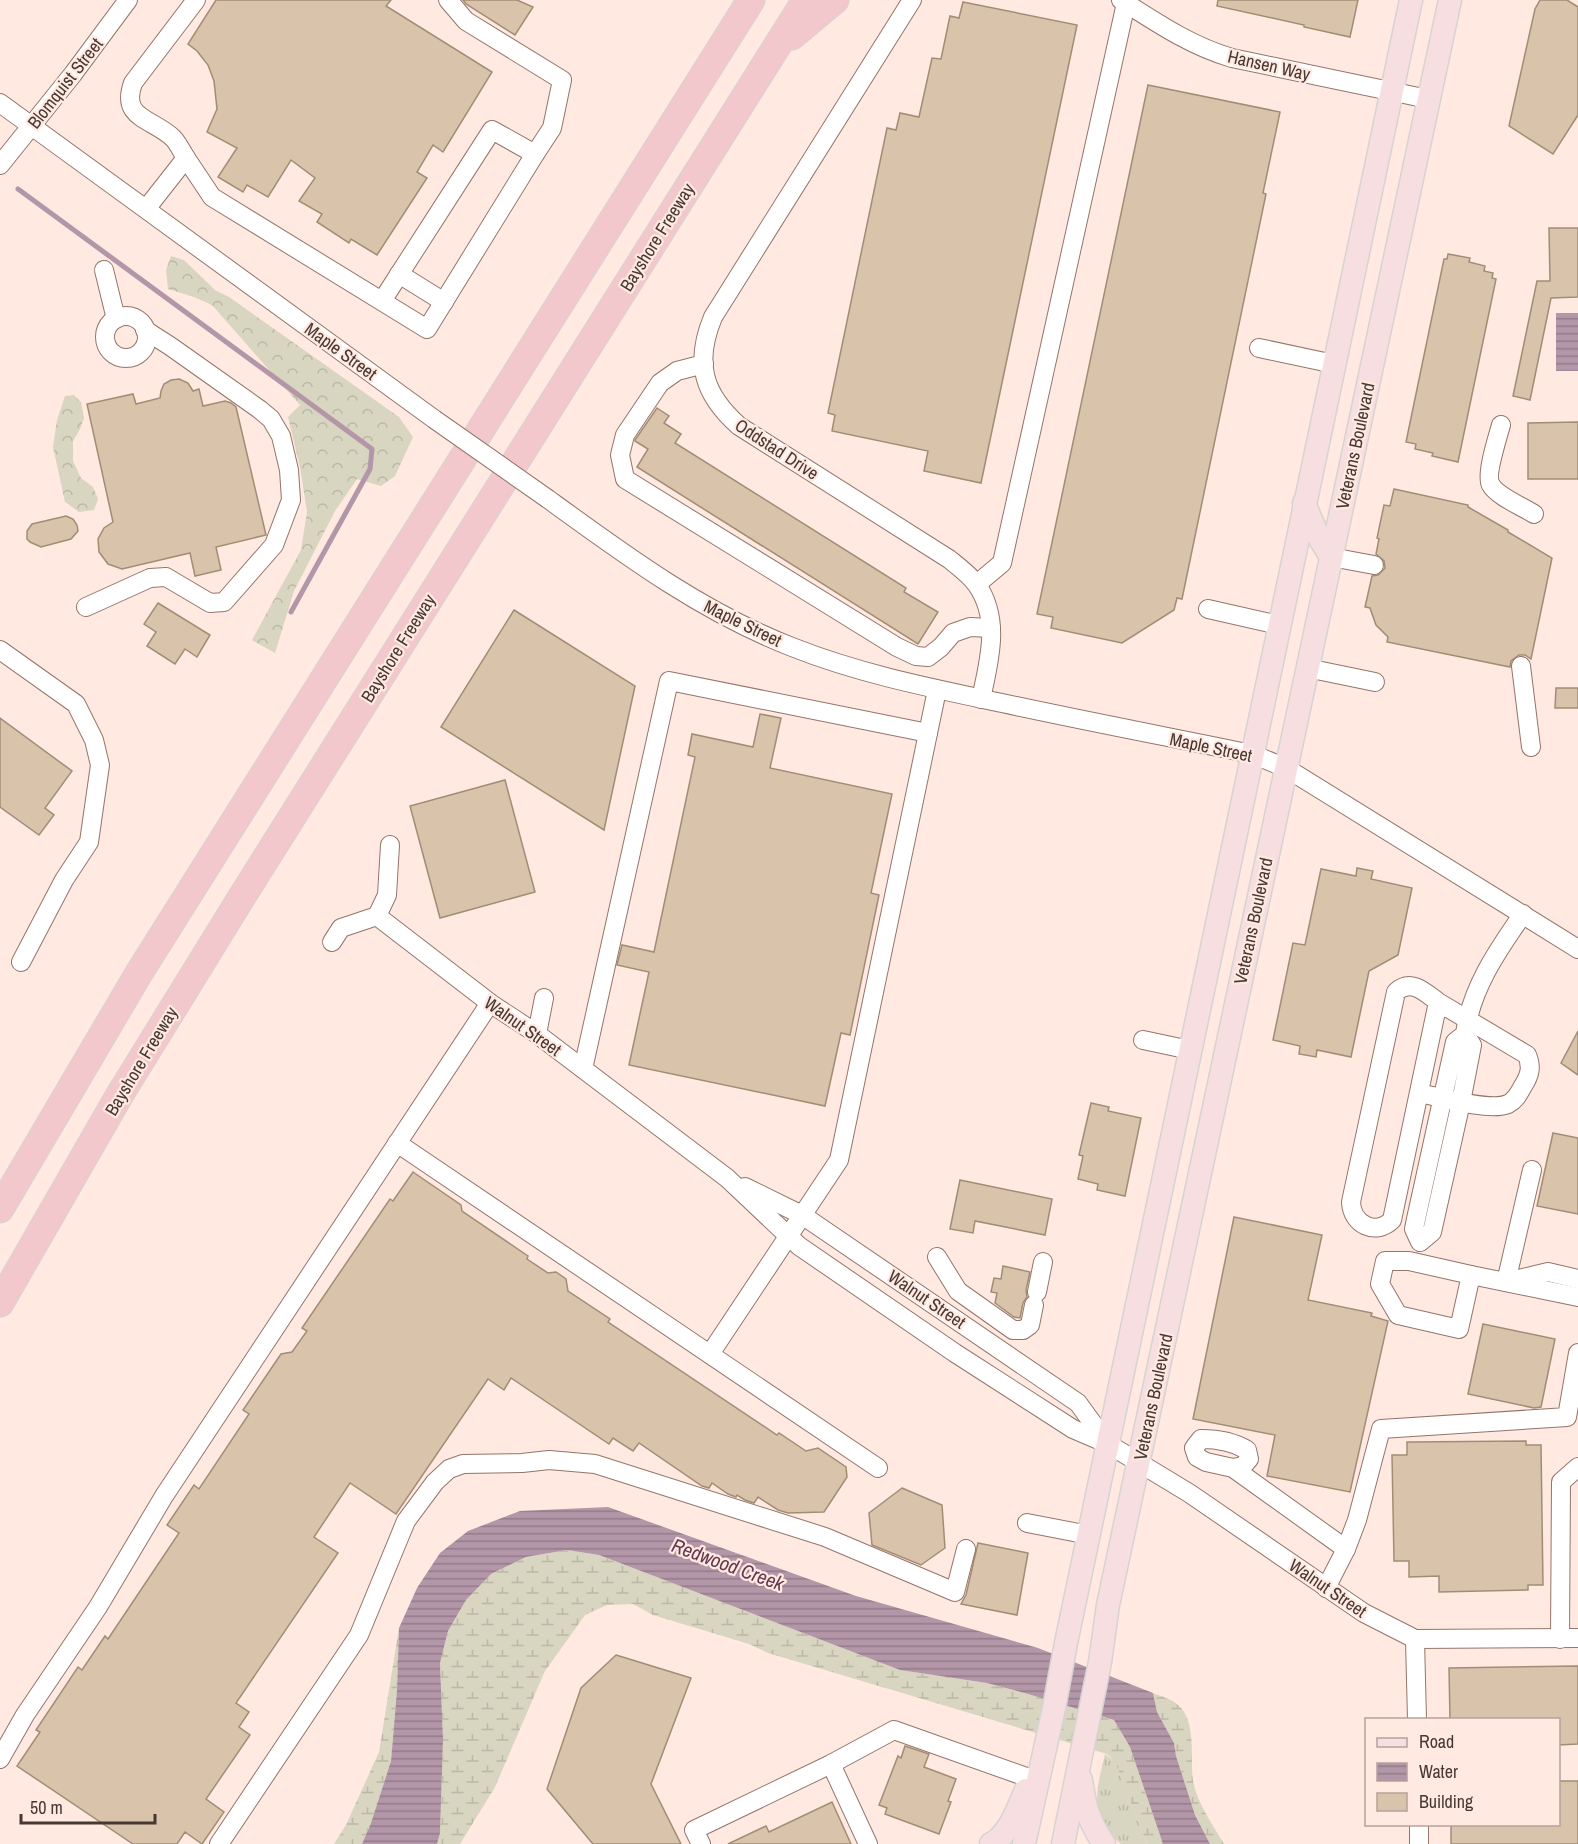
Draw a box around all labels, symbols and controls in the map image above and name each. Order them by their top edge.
street label: Blomquist Street [22,32,108,134]
street label: Hansen Way [1225,43,1313,87]
street label: Bayshore Freeway [614,178,701,296]
street label: Maple Street [300,316,382,386]
street label: Veterans Boulevard [1329,380,1381,512]
street label: Oddstad Drive [730,413,824,485]
street label: Bayshore Freeway [355,589,442,707]
street label: Maple Street [700,593,786,653]
street label: Maple Street [1167,726,1255,768]
street label: Veterans Boulevard [1227,855,1279,987]
street label: Walnut Street [479,990,567,1062]
street label: Bayshore Freeway [99,1001,184,1120]
street label: Walnut Street [883,1264,971,1334]
street label: Veterans Boulevard [1127,1331,1179,1463]
water label: Redwood Creek [668,1531,789,1597]
street label: Walnut Street [1284,1553,1372,1623]
legend [1365,1718,1560,1826]
text: Road [1419,1729,1454,1754]
text: Water [1419,1759,1458,1784]
scale bar [21,1787,154,1825]
text: Building [1419,1789,1474,1814]
text: 50 m [30,1795,63,1820]

